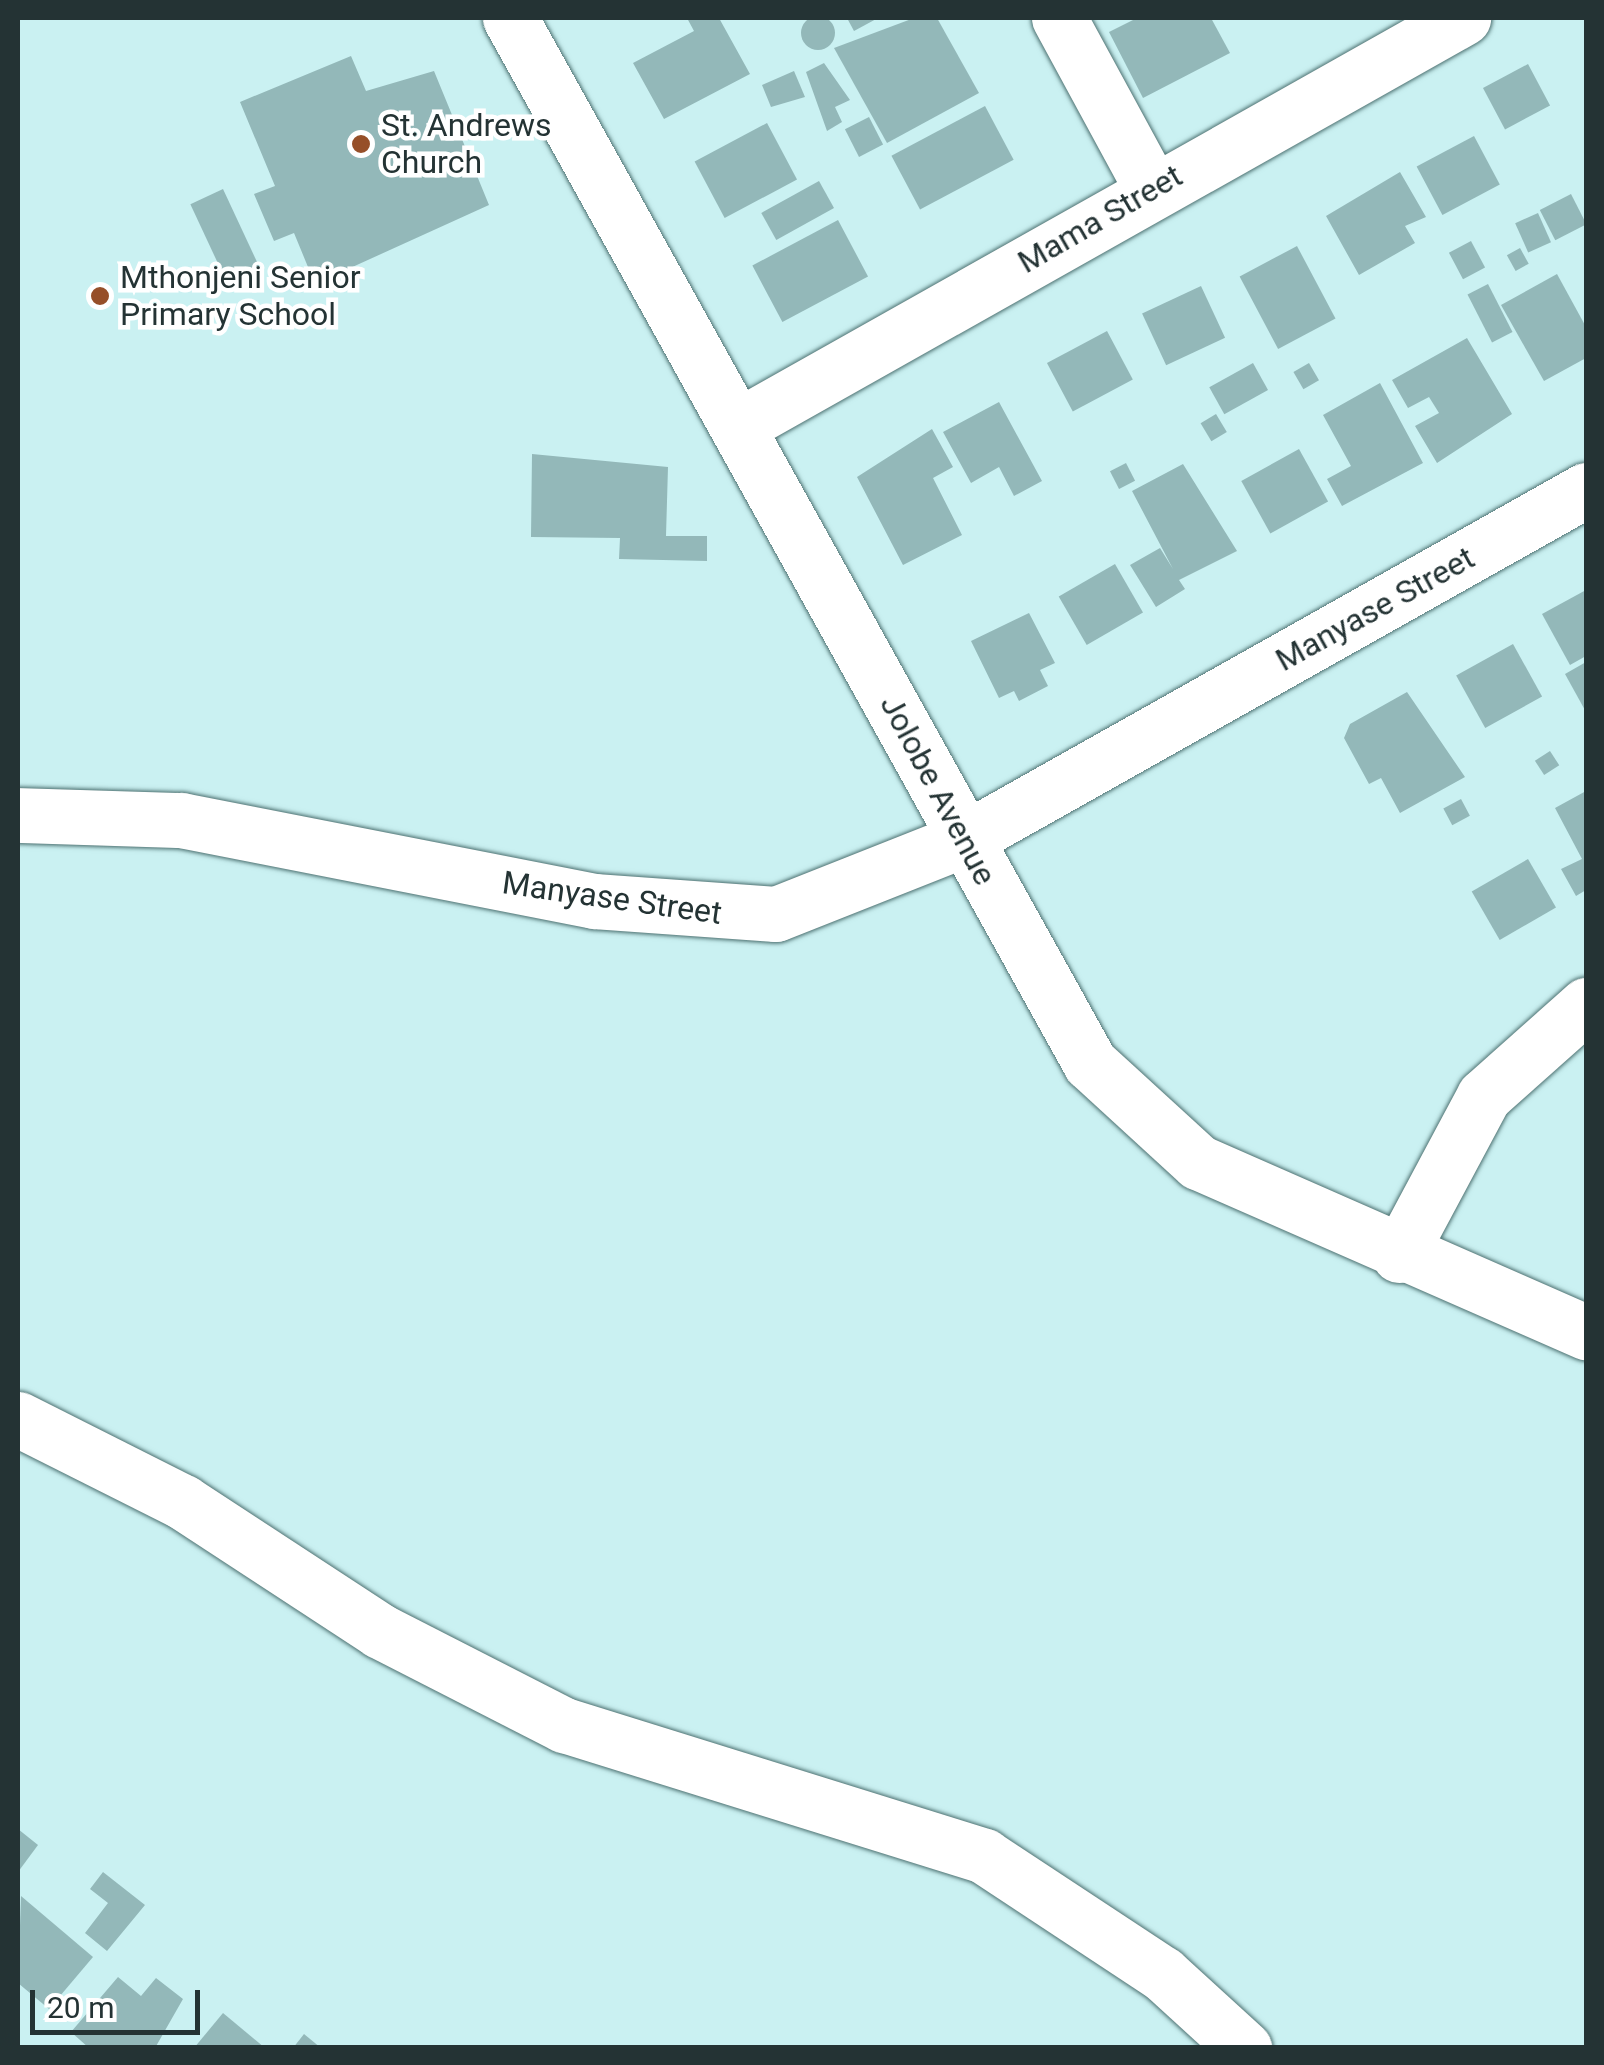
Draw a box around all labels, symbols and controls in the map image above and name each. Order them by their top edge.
place label: St. Andrews Church [381,107,552,182]
marker: St. Andrews Church [350,133,372,155]
street label: Mama Street [1011,157,1189,281]
place label: Mthonjeni Senior Primary School [120,259,360,334]
marker: Mthonjeni Senior Primary School [89,285,111,307]
street label: Manyase Street [1269,539,1481,679]
street label: Jolobe Avenue [872,689,1004,891]
street label: Manyase Street [500,864,724,932]
scale bar [35,1970,205,2032]
text: 20 m [47,1990,114,2025]

